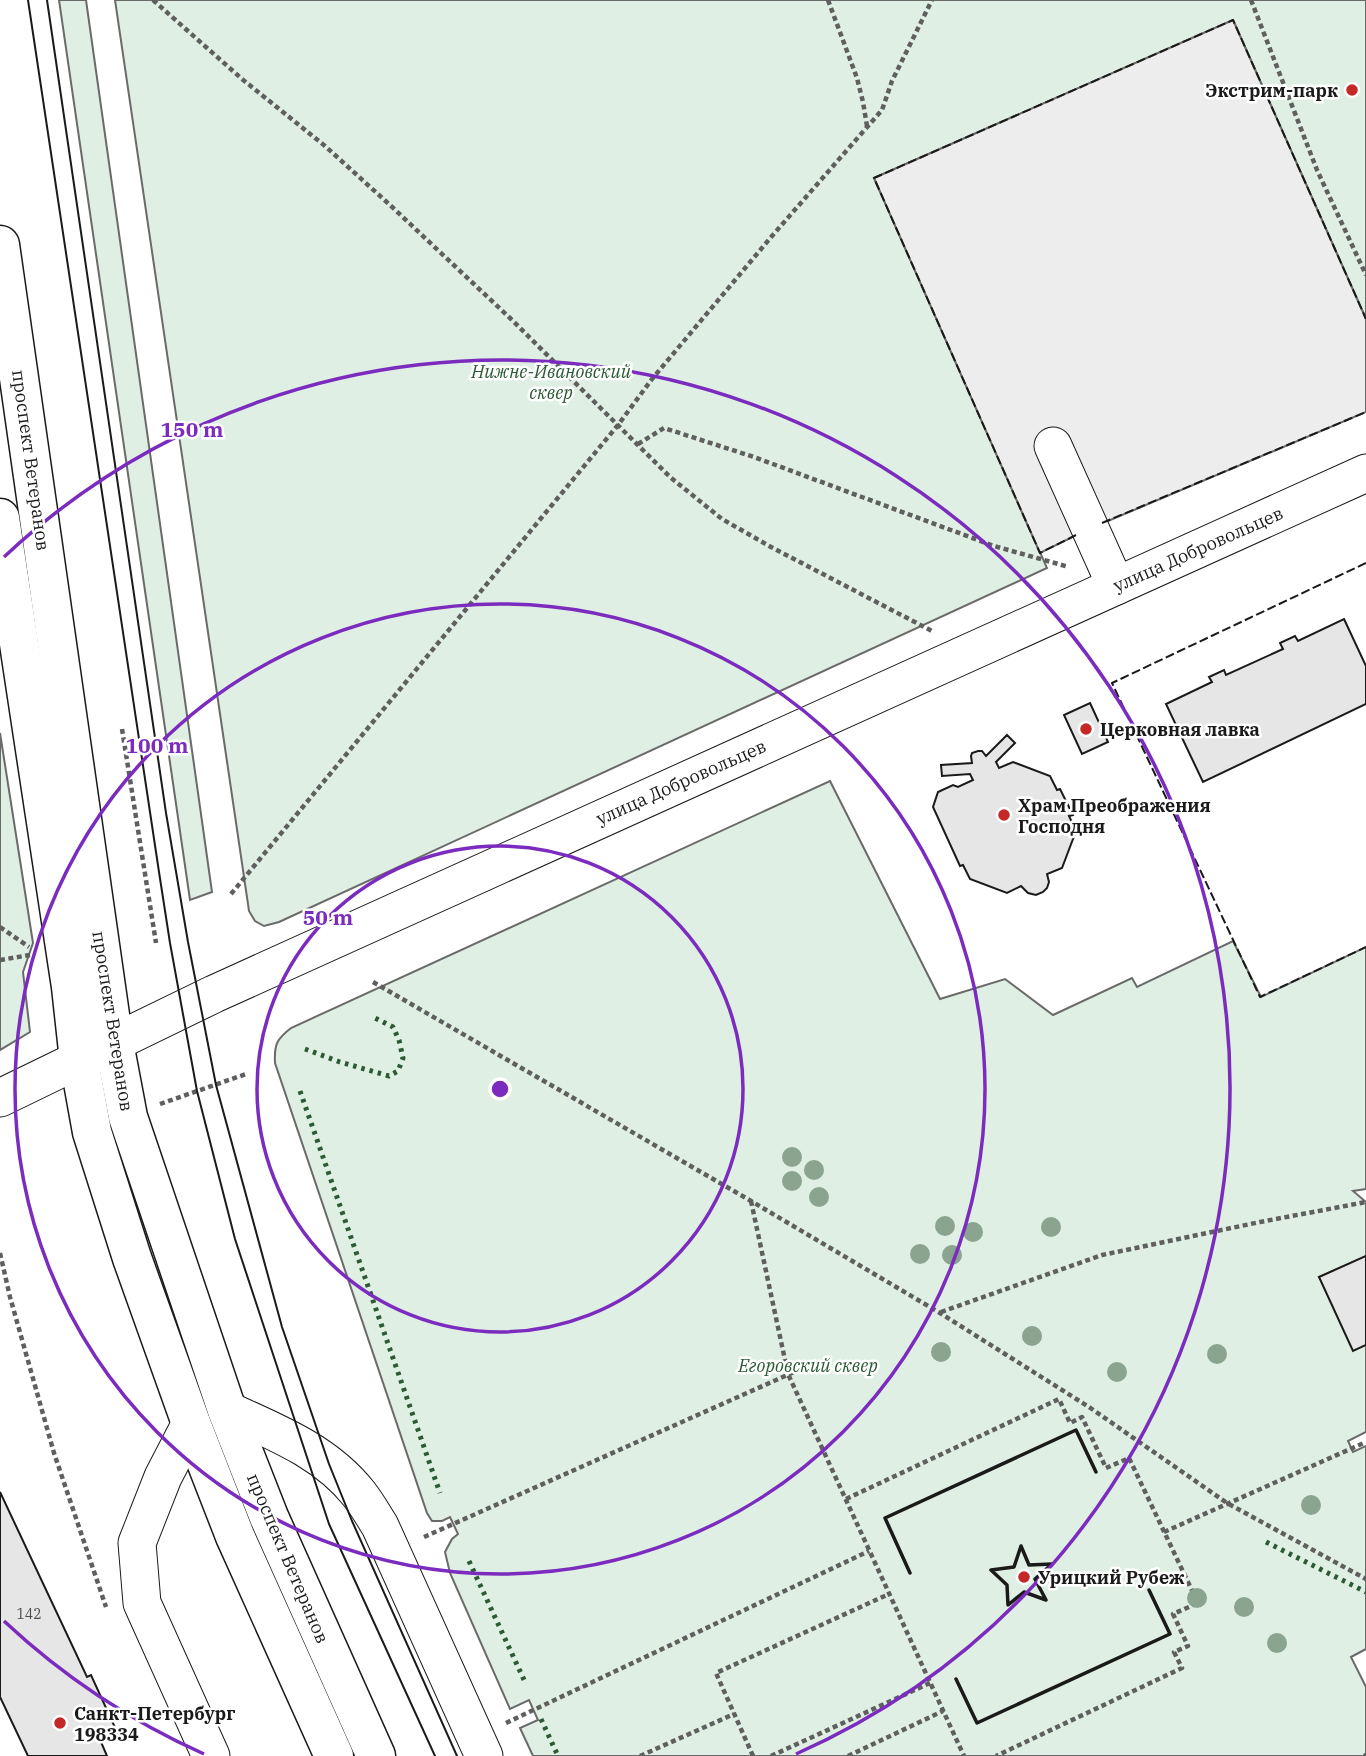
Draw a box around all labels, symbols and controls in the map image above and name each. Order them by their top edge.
place label: Экстрим-парк [1205,79,1338,102]
marker: Экстрим-парк [1344,82,1360,98]
park label: Нижне-Ивановский сквер [470,360,632,404]
street label: проспект Ветеранов [7,368,55,552]
text: 150 m [160,415,224,443]
street label: улица Добровольцев [1110,501,1286,597]
place label: Церковная лавка [1100,718,1260,741]
marker: Церковная лавка [1078,721,1094,737]
text: 100 m [125,731,189,759]
street label: улица Добровольцев [593,734,769,830]
place label: Храм Преображения Господня [1018,794,1211,838]
marker: Храм Преображения Господня [996,807,1012,823]
text: 50 m [303,903,353,931]
street label: проспект Ветеранов [87,929,139,1113]
centre of rings [488,1077,512,1101]
park label: Егоровский сквер [737,1354,878,1377]
street label: проспект Ветеранов [242,1470,334,1646]
place label: Урицкий Рубеж [1038,1566,1185,1589]
marker: Урицкий Рубеж [1016,1569,1032,1585]
house number: 142 [16,1605,42,1623]
place label: Санкт-Петербург 198334 [74,1702,235,1746]
marker: Санкт-Петербург 198334 [52,1715,68,1731]

